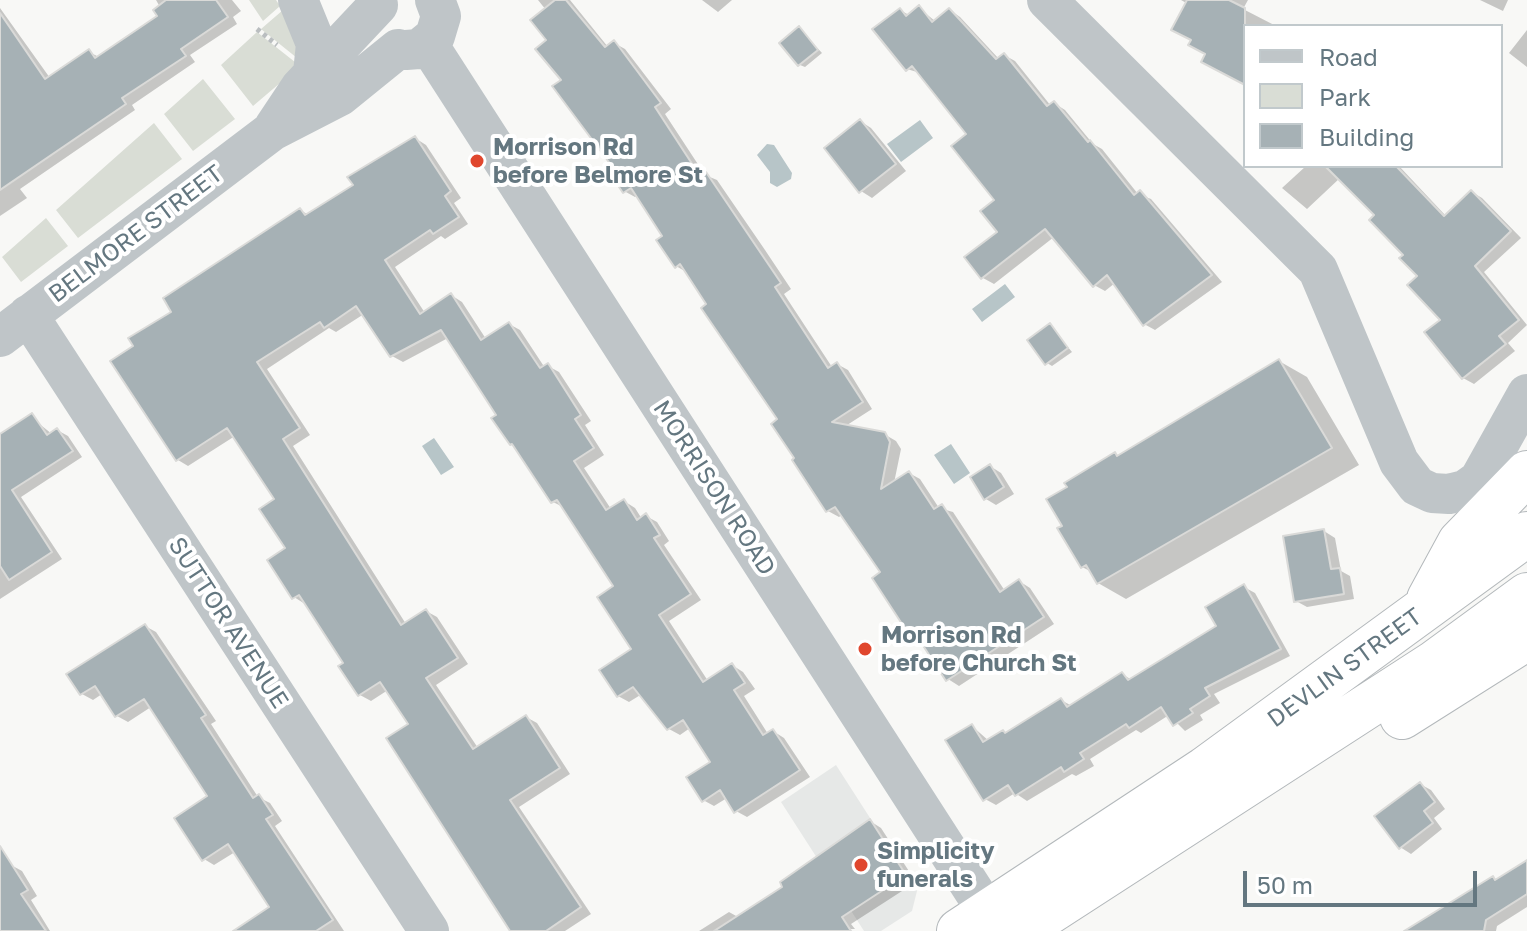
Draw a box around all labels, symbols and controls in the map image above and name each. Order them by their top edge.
legend [1243,24,1503,168]
text: Road [1319,42,1378,71]
text: Park [1319,82,1371,111]
text: Building [1319,122,1414,151]
place label: Morrison Rd before Belmore St [493,133,703,189]
marker: Morrison Rd before Belmore St [468,152,486,170]
street label: BELMORE STREET [43,159,229,309]
street label: MORRISON ROAD [647,395,781,581]
street label: SUTTOR AVENUE [162,532,294,714]
street label: DEVLIN STREET [1262,602,1428,734]
place label: Morrison Rd before Church St [881,621,1077,677]
marker: Morrison Rd before Church St [856,640,874,658]
place label: Simplicity funerals [877,837,995,893]
scale bar [1247,855,1481,905]
marker: Simplicity funerals [852,856,870,874]
text: 50 m [1257,870,1313,899]

